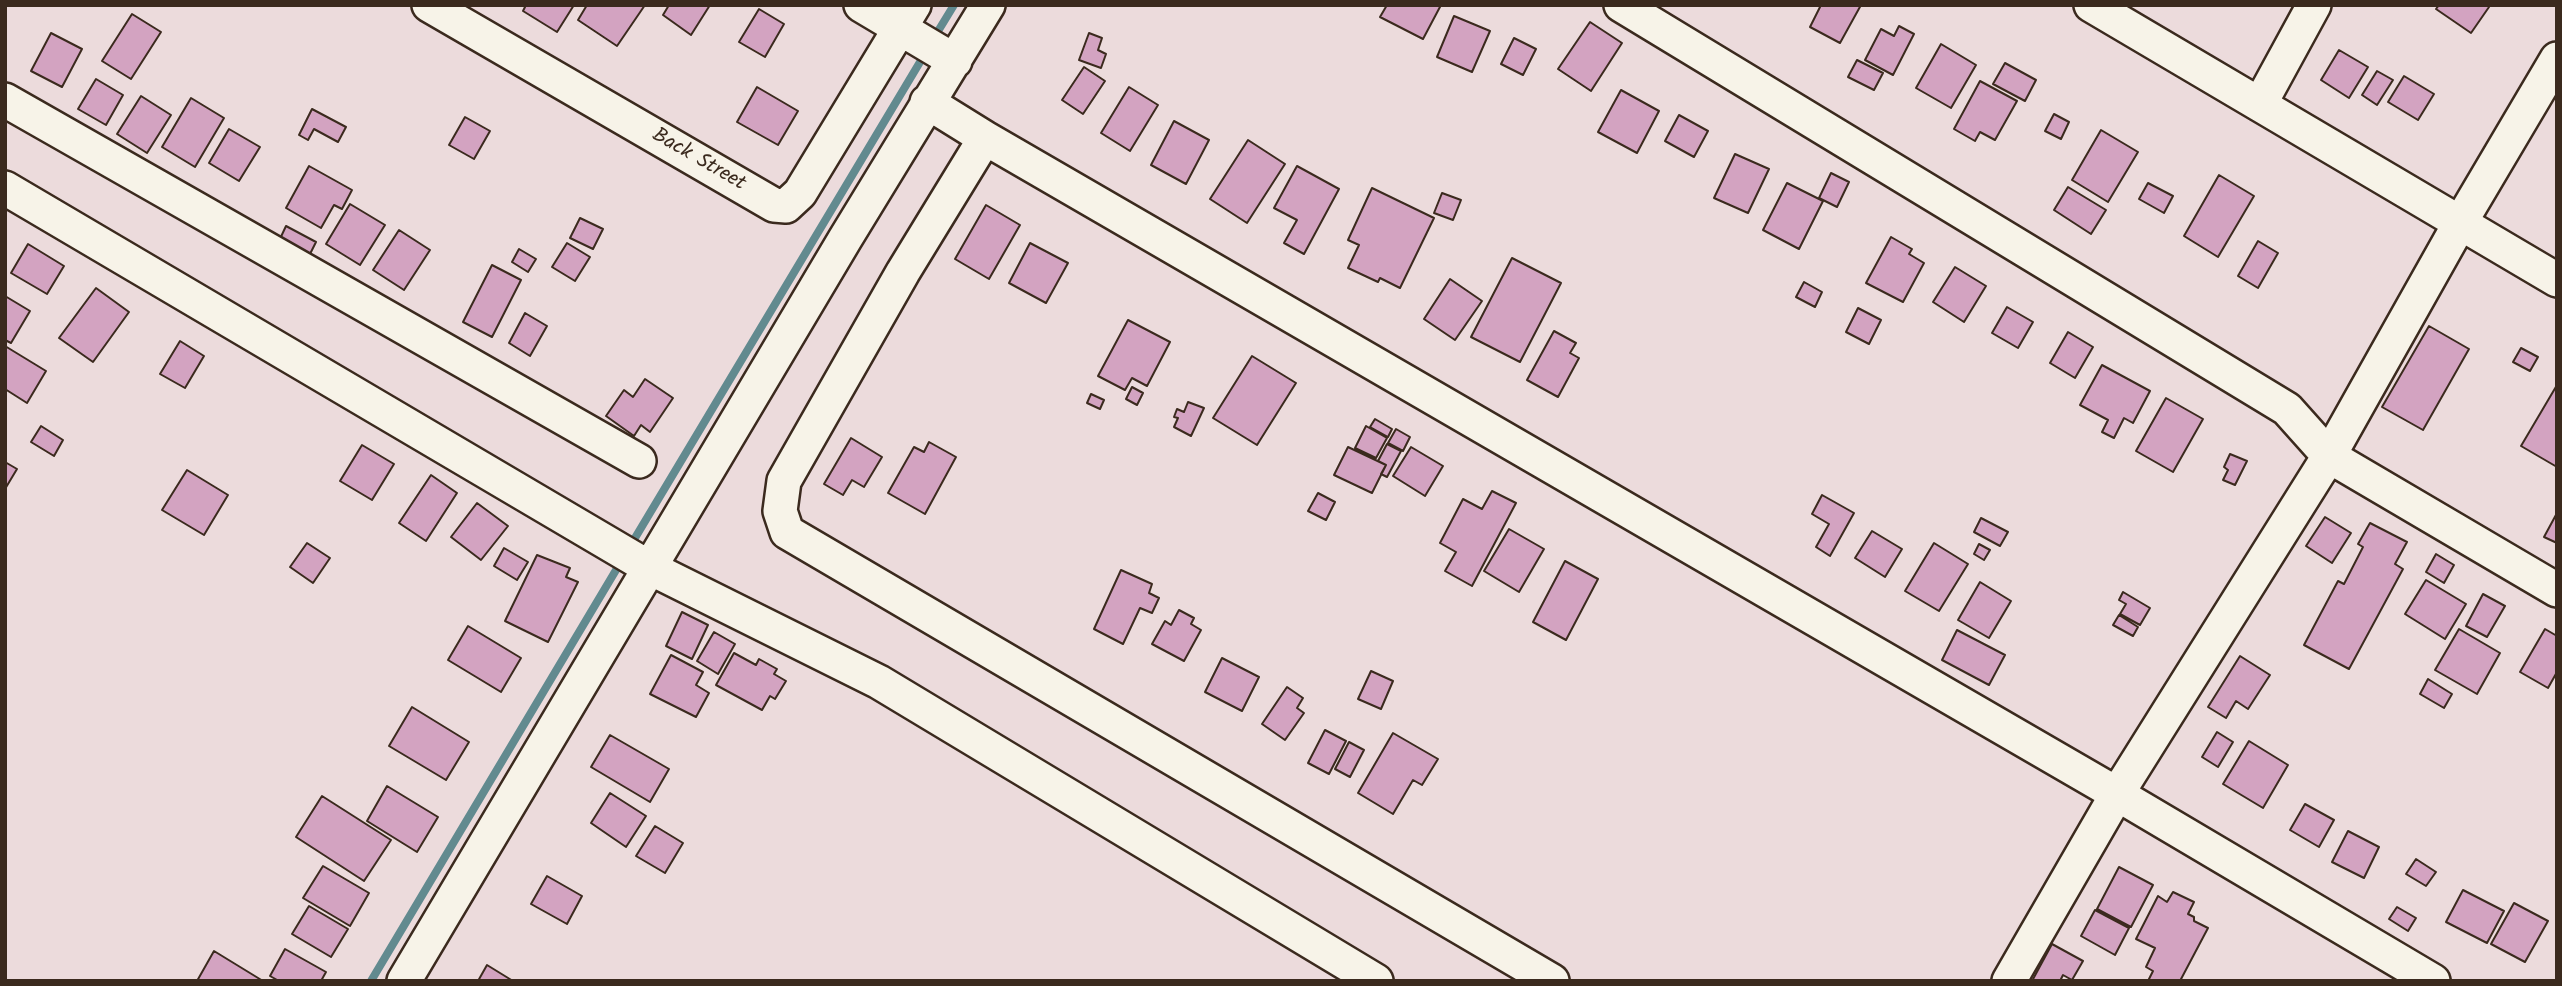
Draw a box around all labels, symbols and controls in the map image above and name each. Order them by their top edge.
street label: Back Street [647,124,749,198]

